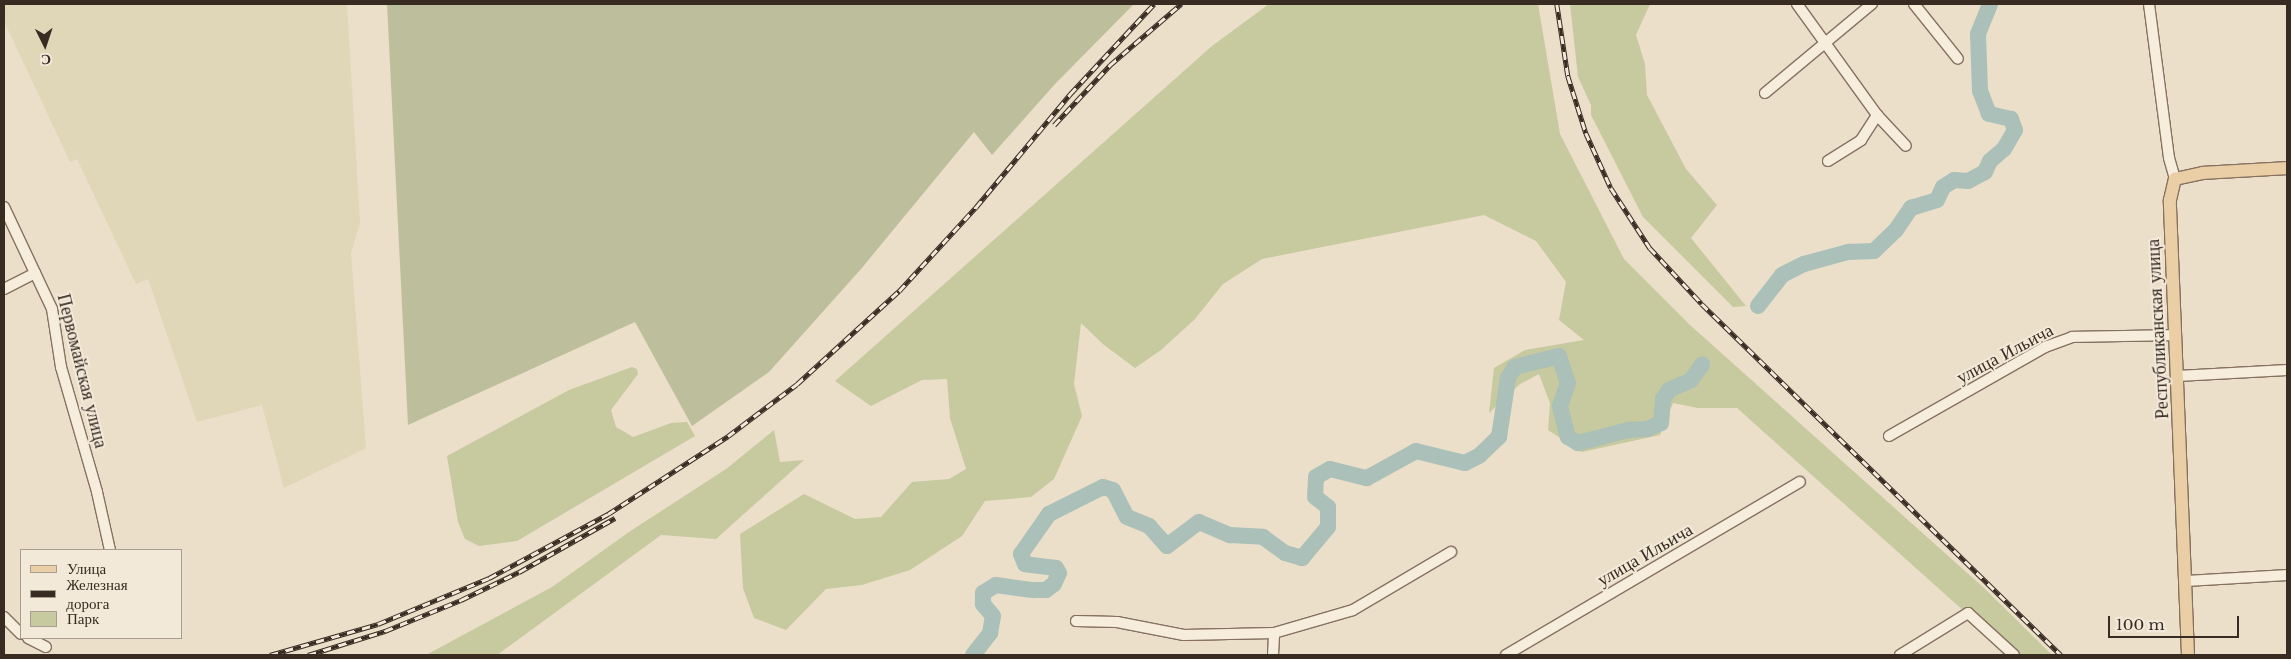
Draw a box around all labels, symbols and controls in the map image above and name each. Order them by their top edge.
north arrow [20,20,70,70]
text: С [40,51,52,69]
street label: Республиканская улица [2142,238,2174,420]
street label: Первомайская улица [52,292,112,450]
street label: улица Ильича [1953,319,2057,389]
street label: улица Ильича [1593,519,1697,591]
legend [20,549,182,639]
text: Улица [67,559,106,578]
text: Железная дорога [66,575,128,613]
scale bar [2111,606,2242,638]
text: Парк [67,609,99,628]
text: 100 m [2116,615,2165,634]

